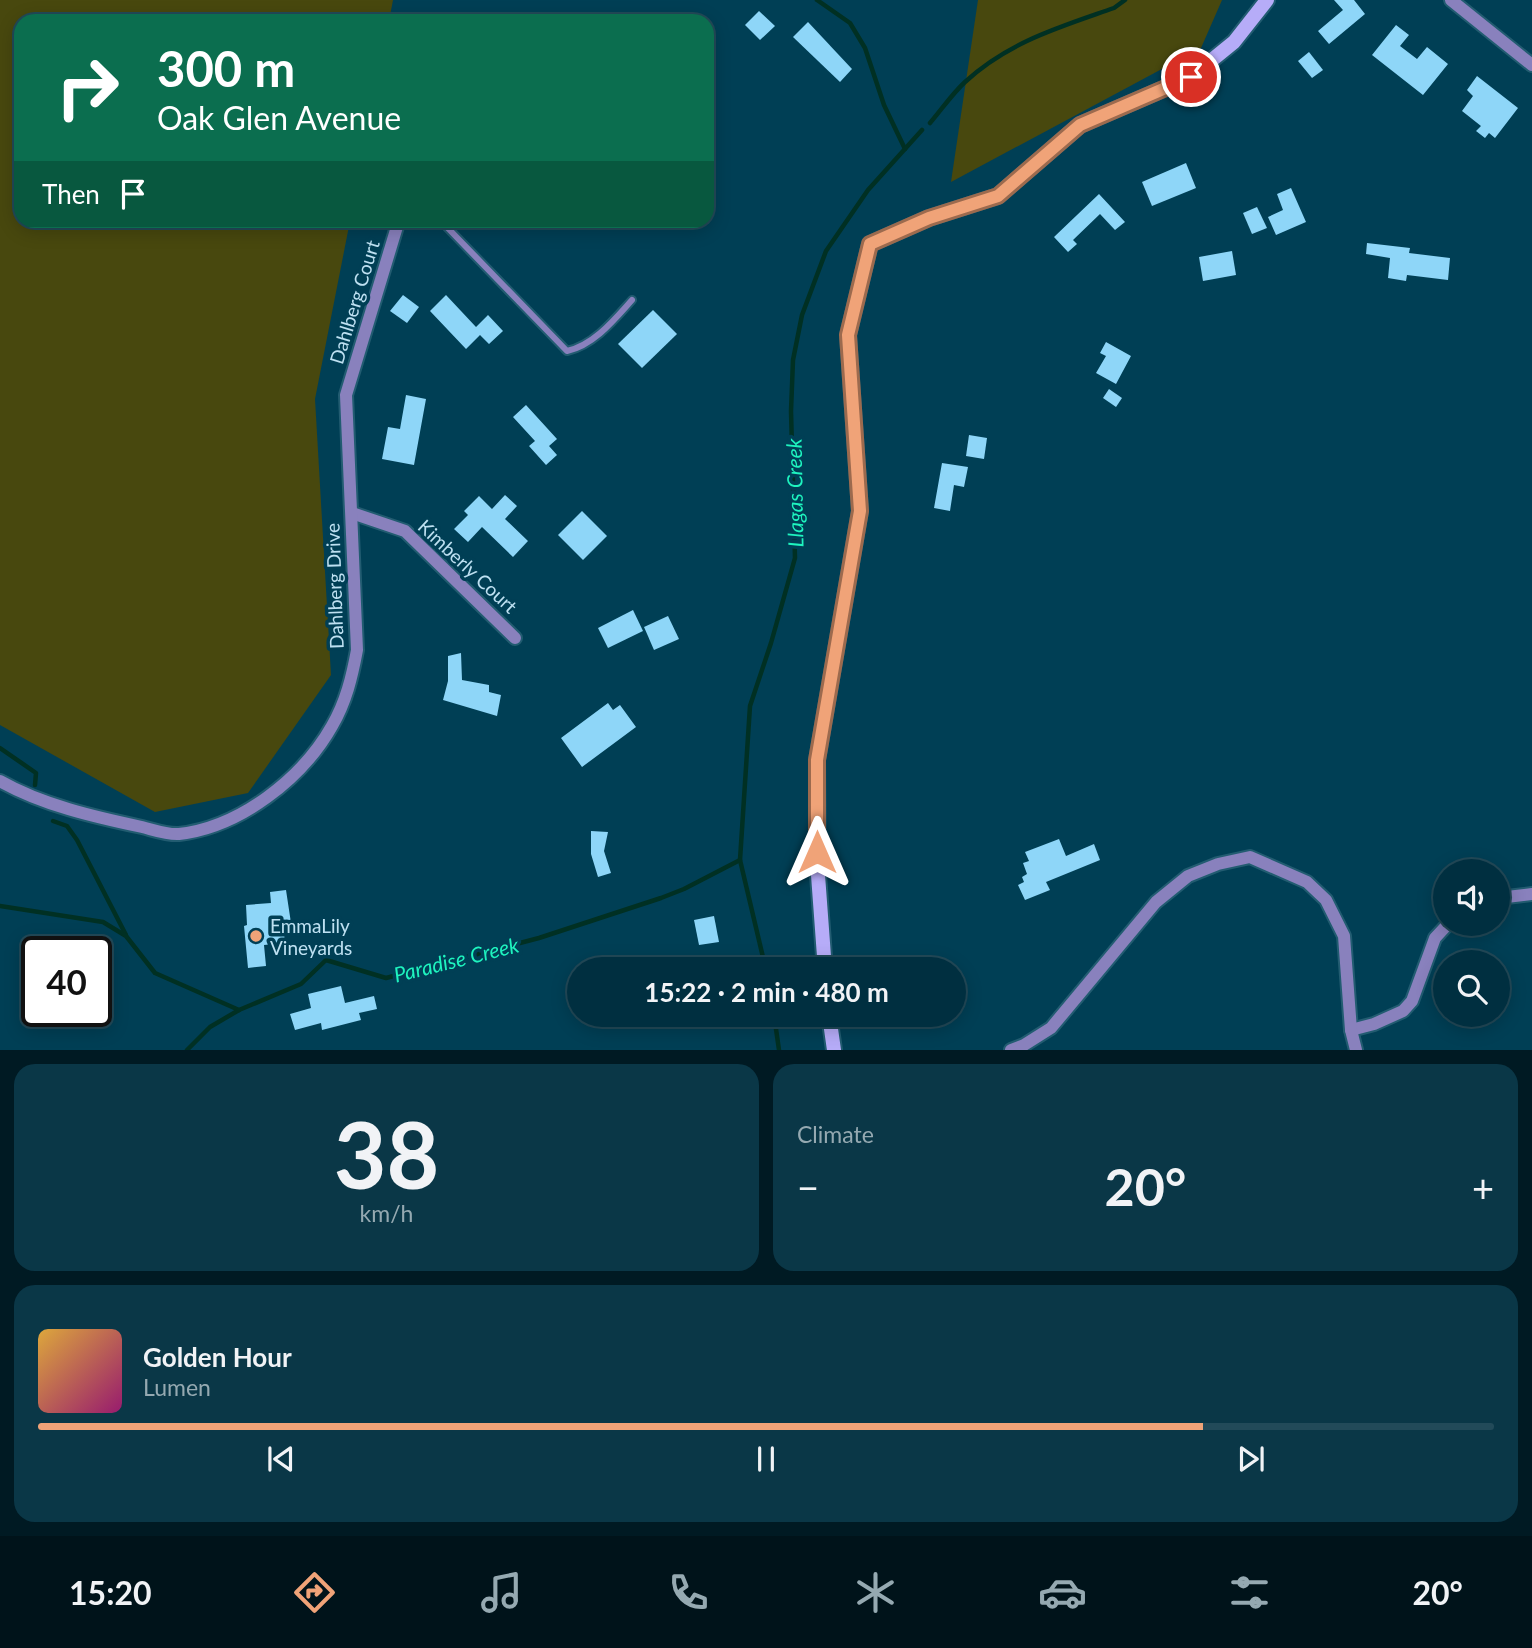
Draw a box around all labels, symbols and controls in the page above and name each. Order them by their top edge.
text: 300 m [157,39,295,97]
icon: right [42,42,133,133]
pin [1161,47,1221,107]
icon: arrive [1172,58,1210,96]
text: Oak Glen Avenue [157,98,401,137]
icon: arrive [114,175,152,213]
text: Then [42,178,100,210]
street label: Dahlberg Court [324,237,384,367]
water label: Llagas Creek [781,437,807,548]
street label: Kimberly Court [414,514,522,618]
street label: Dahlberg Drive [320,523,348,649]
position arrow [780,815,854,889]
map controls [1433,859,1510,1027]
button: sound [1433,859,1510,936]
place label: EmmaLily Vineyards [270,914,352,959]
marker: EmmaLily Vineyards [248,928,264,944]
water label: Paradise Creek [391,931,522,987]
speed limit sign: 40 [21,936,112,1027]
button: search [1433,950,1510,1027]
text: 15:22 · 2 min · 480 m [644,976,889,1008]
text: 38 [334,1099,439,1208]
text: Climate [797,1120,874,1148]
text: 20° [1105,1155,1186,1217]
text: − [797,1164,819,1210]
text: + [1472,1164,1494,1210]
text: km/h [360,1199,413,1227]
text: Golden Hour [143,1341,292,1373]
text: Lumen [143,1373,211,1401]
icon: previous [262,1440,300,1478]
icon: pause [747,1440,785,1478]
icon: next [1232,1440,1270,1478]
icon: directions [290,1568,339,1617]
icon: music [477,1568,526,1617]
icon: phone [664,1568,713,1617]
icon: climate [851,1568,900,1617]
icon: car [1038,1568,1087,1617]
icon: filters [1225,1568,1274,1617]
text: 15:20 [69,1573,152,1612]
text: 20° [1412,1573,1463,1612]

